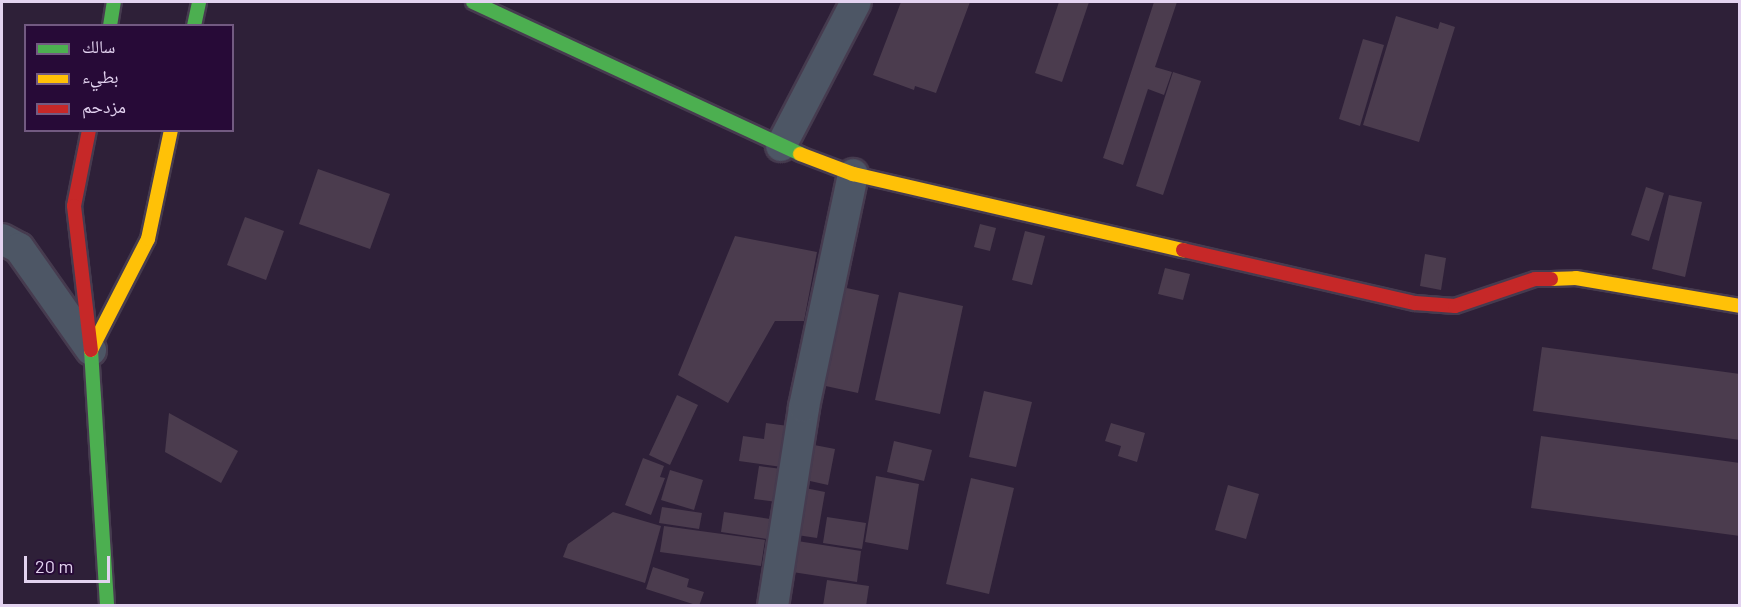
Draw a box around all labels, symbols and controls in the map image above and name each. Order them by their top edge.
legend [24,24,234,132]
text: سالك [82,35,115,57]
text: بطيء [82,65,119,87]
text: مزدحم [82,95,126,117]
scale bar [27,544,112,582]
text: 20 m [35,555,73,577]

